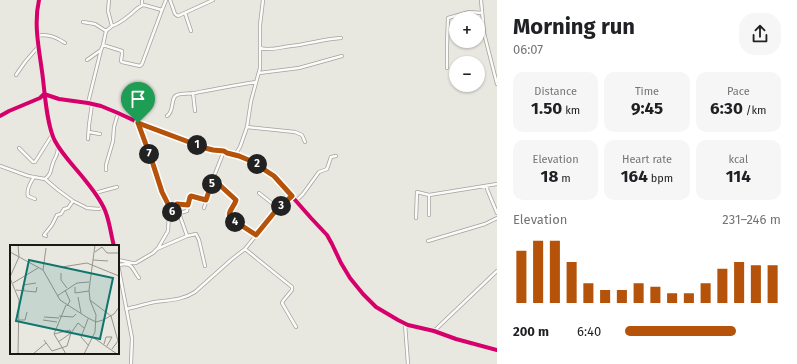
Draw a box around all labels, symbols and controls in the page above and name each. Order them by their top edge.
map controls [449,12,485,92]
button: + [449,12,485,48]
text: Morning run [513,13,635,40]
button: share [739,13,781,55]
text: 06:07 [513,42,543,57]
button: − [449,56,485,92]
pin [121,82,155,123]
text: Distance [534,85,577,98]
text: Time [635,85,659,98]
text: Pace [727,85,750,98]
icon: arrive [127,88,149,110]
text: 1.50 [531,98,562,119]
text: 9:45 [631,98,663,119]
text: 6:30 [710,98,743,119]
text: km [562,104,580,117]
text: /km [743,104,767,117]
pin: 1 [187,135,207,155]
text: 1 [194,138,200,151]
pin: 7 [139,144,159,164]
text: 7 [146,147,152,160]
text: Elevation [533,153,579,166]
text: Heart rate [622,153,672,166]
text: kcal [728,153,748,166]
pin: 2 [247,154,267,174]
text: 2 [254,157,260,170]
text: 18 [541,166,558,187]
text: 164 [621,166,648,187]
text: 114 [726,166,751,187]
text: m [558,172,571,185]
text: bpm [648,172,673,185]
pin: 5 [202,174,222,194]
text: 5 [209,177,215,190]
pin: 3 [271,196,291,216]
text: 3 [278,199,284,212]
pin: 6 [162,202,182,222]
text: 6 [169,205,175,218]
pin: 4 [225,212,245,232]
text: Elevation [513,212,567,227]
text: 231–246 m [722,212,781,227]
text: 4 [232,215,238,228]
inset map [10,245,119,354]
text: 200 m [513,324,549,339]
text: 6:40 [577,324,601,339]

